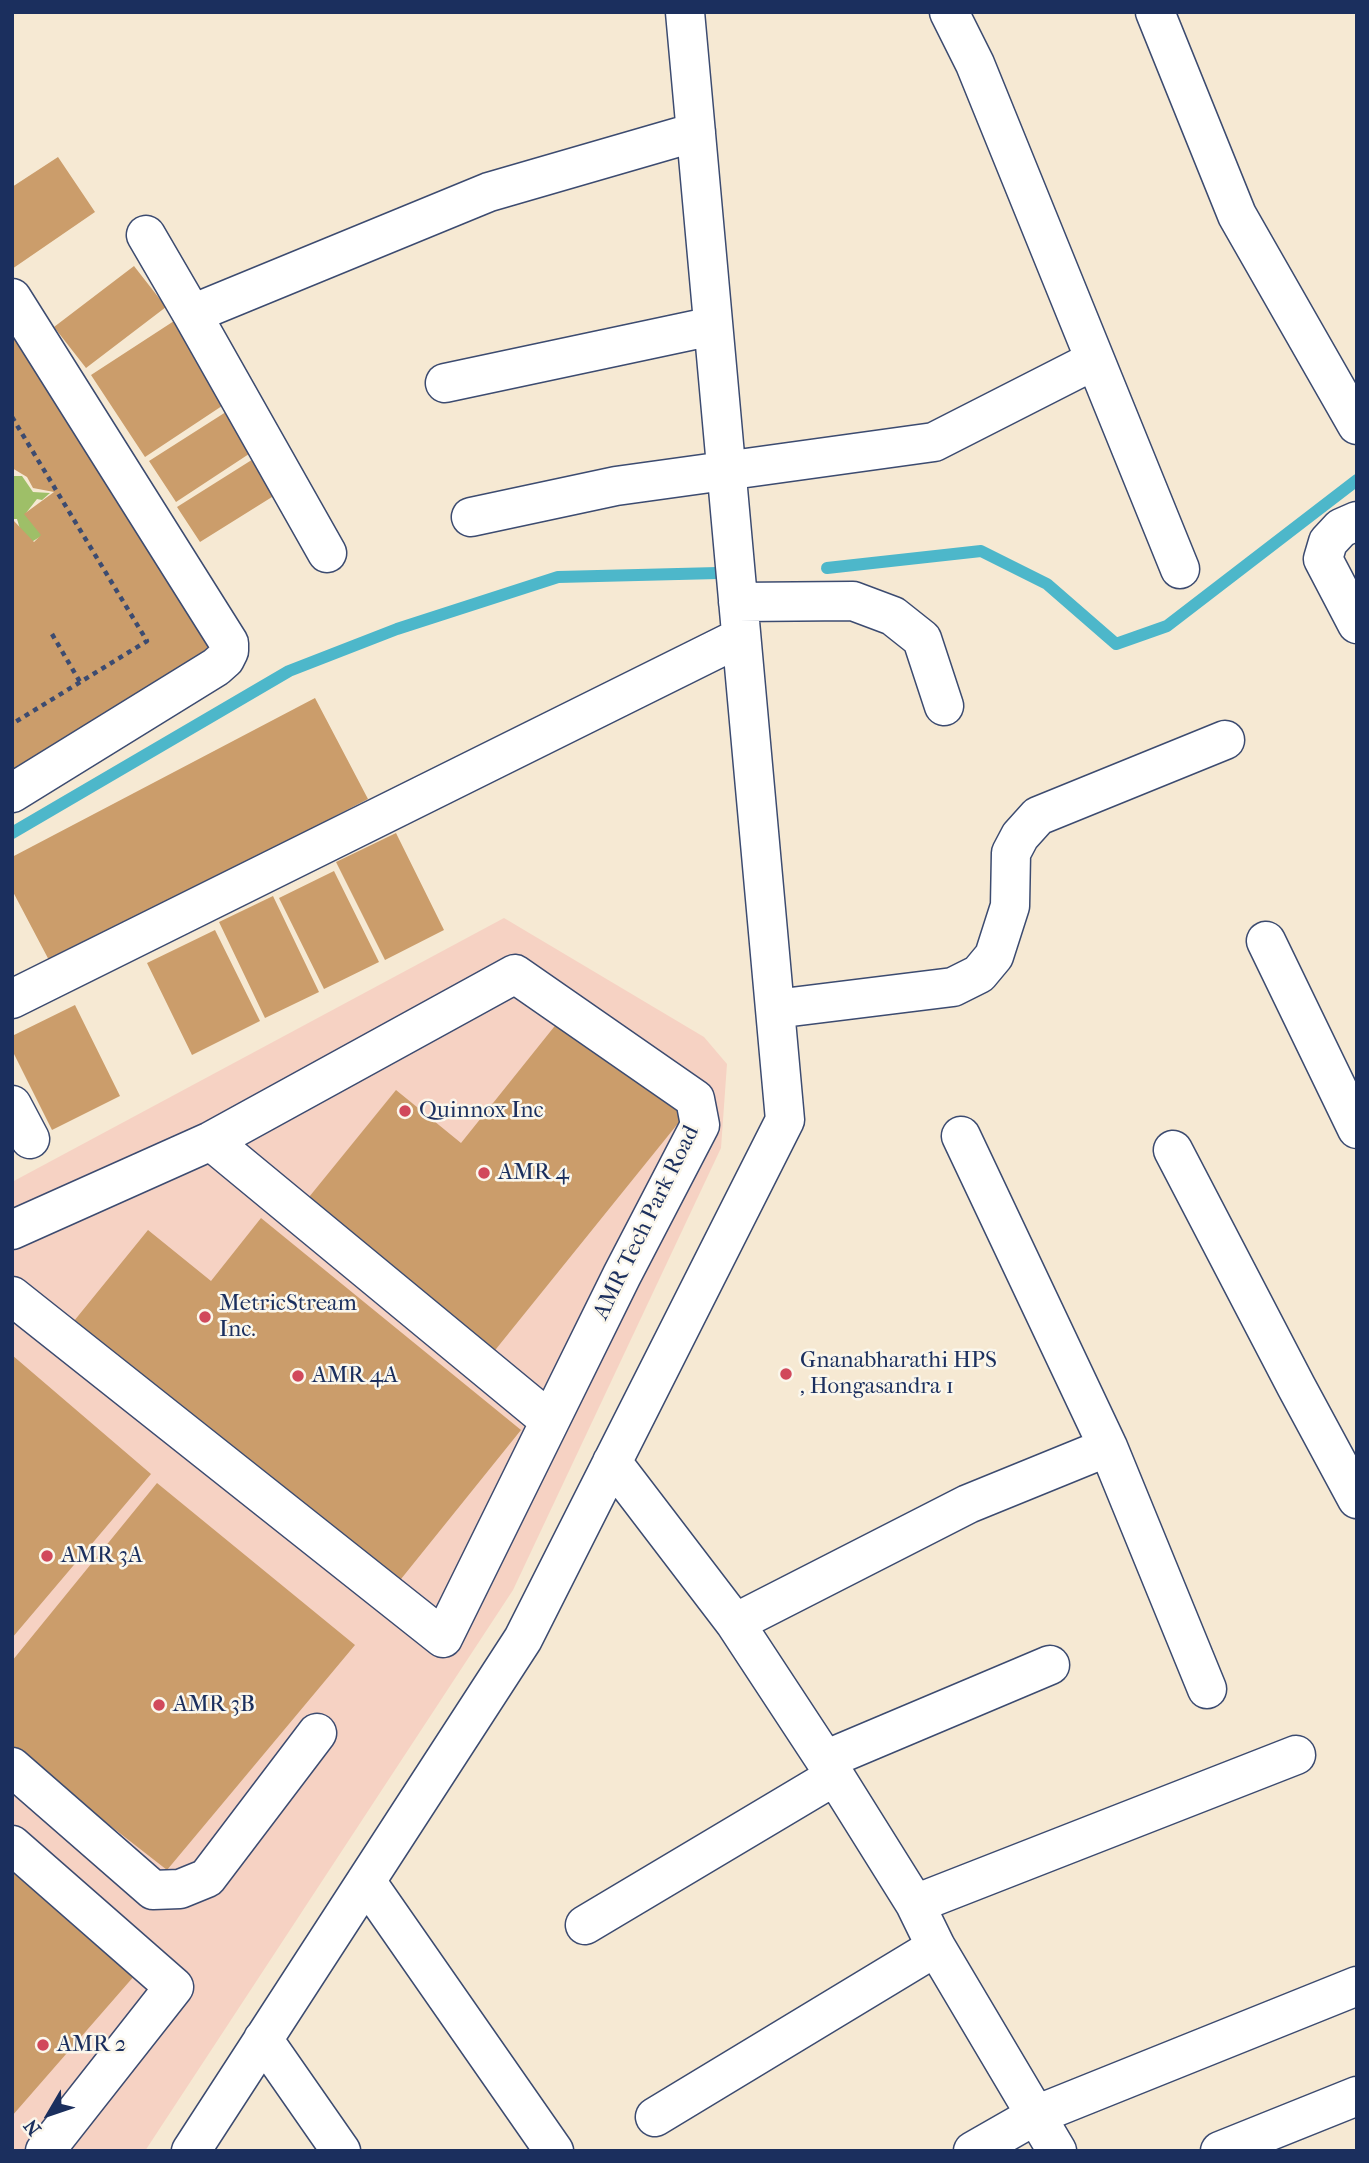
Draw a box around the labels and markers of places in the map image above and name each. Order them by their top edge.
place label: Quinnox Inc [419,1097,544,1125]
marker: Quinnox Inc [397,1103,413,1119]
place label: AMR 4 [498,1159,569,1187]
marker: AMR 4 [476,1165,492,1181]
place label: MetricStream Inc. [219,1290,357,1344]
marker: MetricStream Inc. [197,1309,213,1325]
place label: Gnanabharathi HPS , Hongasandra 1 [800,1347,997,1401]
place label: AMR 4A [312,1362,398,1390]
marker: Gnanabharathi HPS , Hongasandra 1 [778,1366,794,1382]
marker: AMR 4A [290,1368,306,1384]
place label: AMR 3A [61,1542,143,1570]
marker: AMR 3A [39,1548,55,1564]
place label: AMR 3B [173,1691,255,1719]
marker: AMR 3B [151,1697,167,1713]
place label: AMR 2 [57,2031,126,2059]
marker: AMR 2 [35,2037,51,2053]

